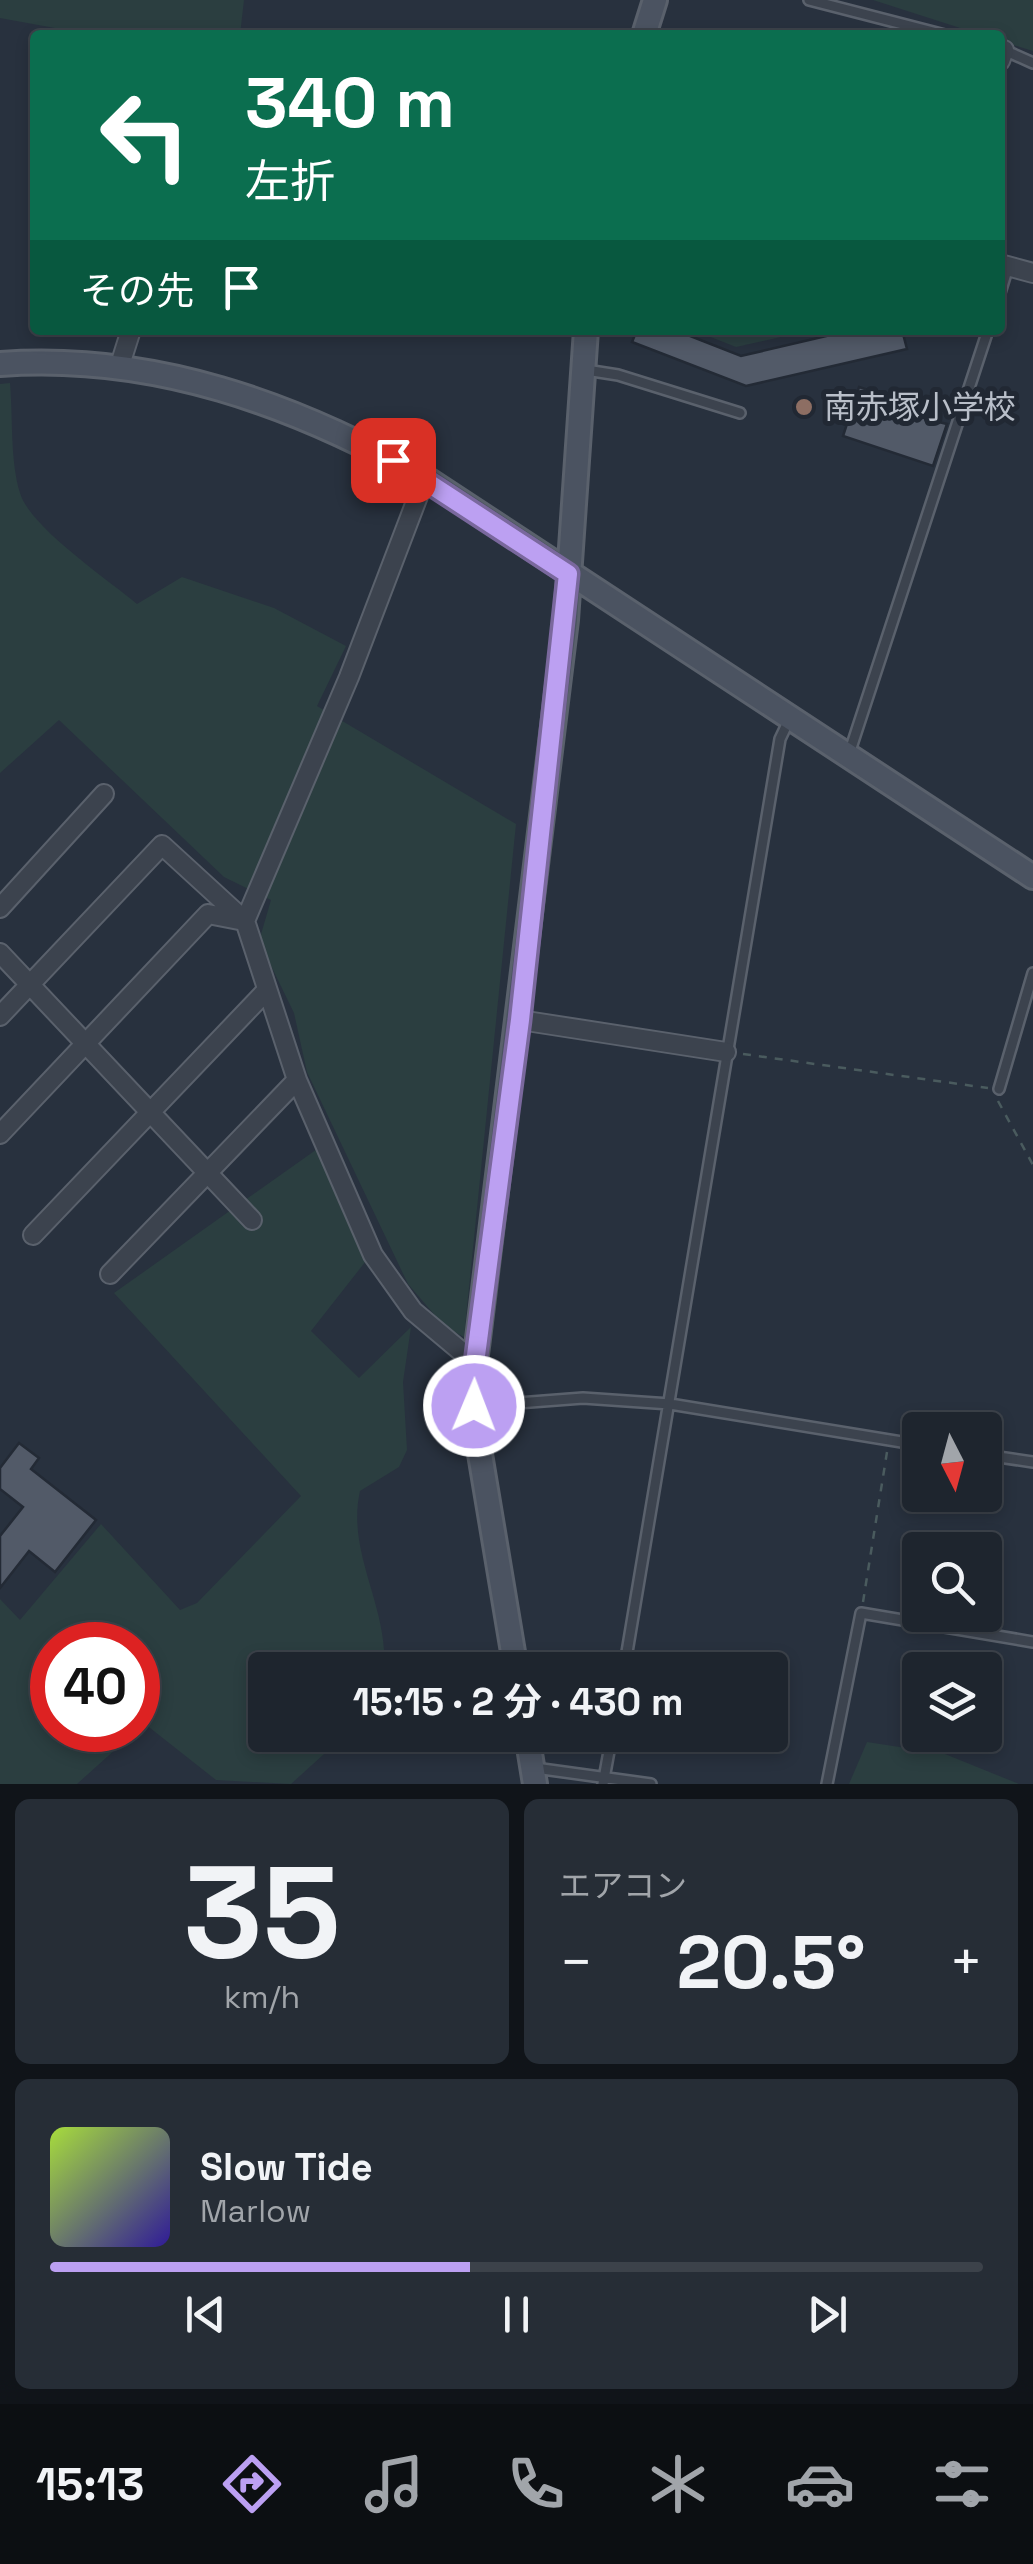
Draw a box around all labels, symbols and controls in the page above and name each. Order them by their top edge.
text: 340 m [245,58,455,147]
icon: left [80,70,210,200]
text: 左折 [245,153,335,210]
icon: arrive [214,260,269,315]
text: その先 [80,267,194,315]
place label: 南赤塚小学校 [824,387,1016,427]
marker: 南赤塚小学校 [793,396,815,418]
pin [351,418,436,503]
icon: arrive [366,433,421,488]
position arrow [422,1354,526,1458]
north arrow [902,1412,1002,1512]
map controls [902,1412,1002,1752]
button: search [902,1532,1002,1632]
speed limit sign: 40 [30,1622,160,1752]
button: layers [902,1652,1002,1752]
text: 15:15 · 2 分 · 430 m [353,1678,683,1726]
text: 35 [183,1829,341,1995]
text: エアコン [559,1866,687,1906]
text: 20.5° [676,1914,866,2010]
text: − [559,1927,593,1997]
text: + [949,1927,983,1997]
text: km/h [224,1977,300,2017]
text: Slow Tide [200,2143,373,2191]
text: Marlow [200,2191,311,2231]
icon: previous [178,2287,233,2342]
icon: pause [489,2287,544,2342]
icon: next [800,2287,855,2342]
icon: directions [217,2449,287,2519]
icon: music [359,2449,429,2519]
icon: phone [501,2449,571,2519]
icon: climate [643,2449,713,2519]
icon: car [785,2449,855,2519]
icon: filters [927,2449,997,2519]
text: 15:13 [36,2456,144,2513]

